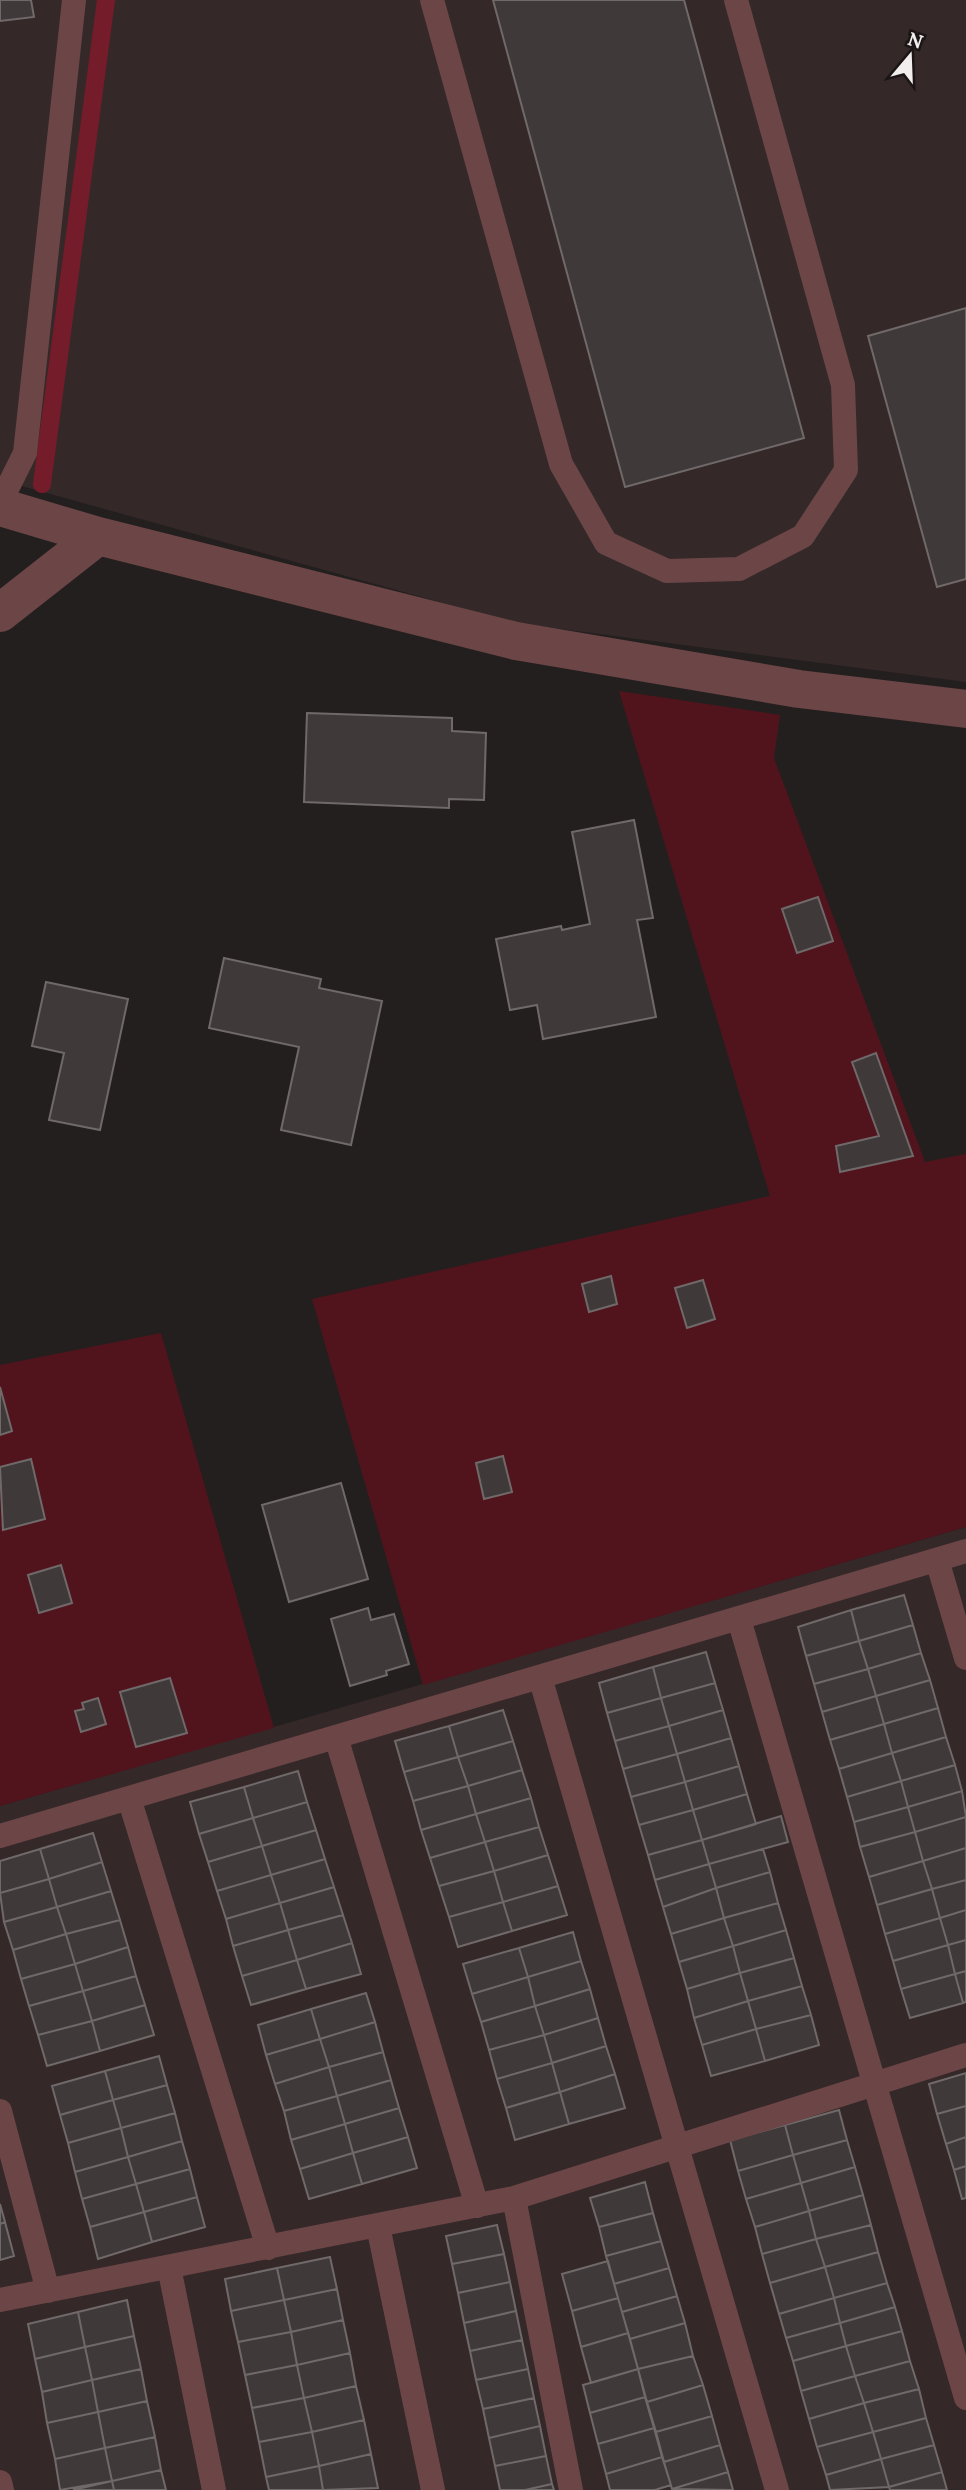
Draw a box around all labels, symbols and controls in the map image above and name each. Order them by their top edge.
north arrow [875,21,945,91]
text: N [905,26,927,54]

